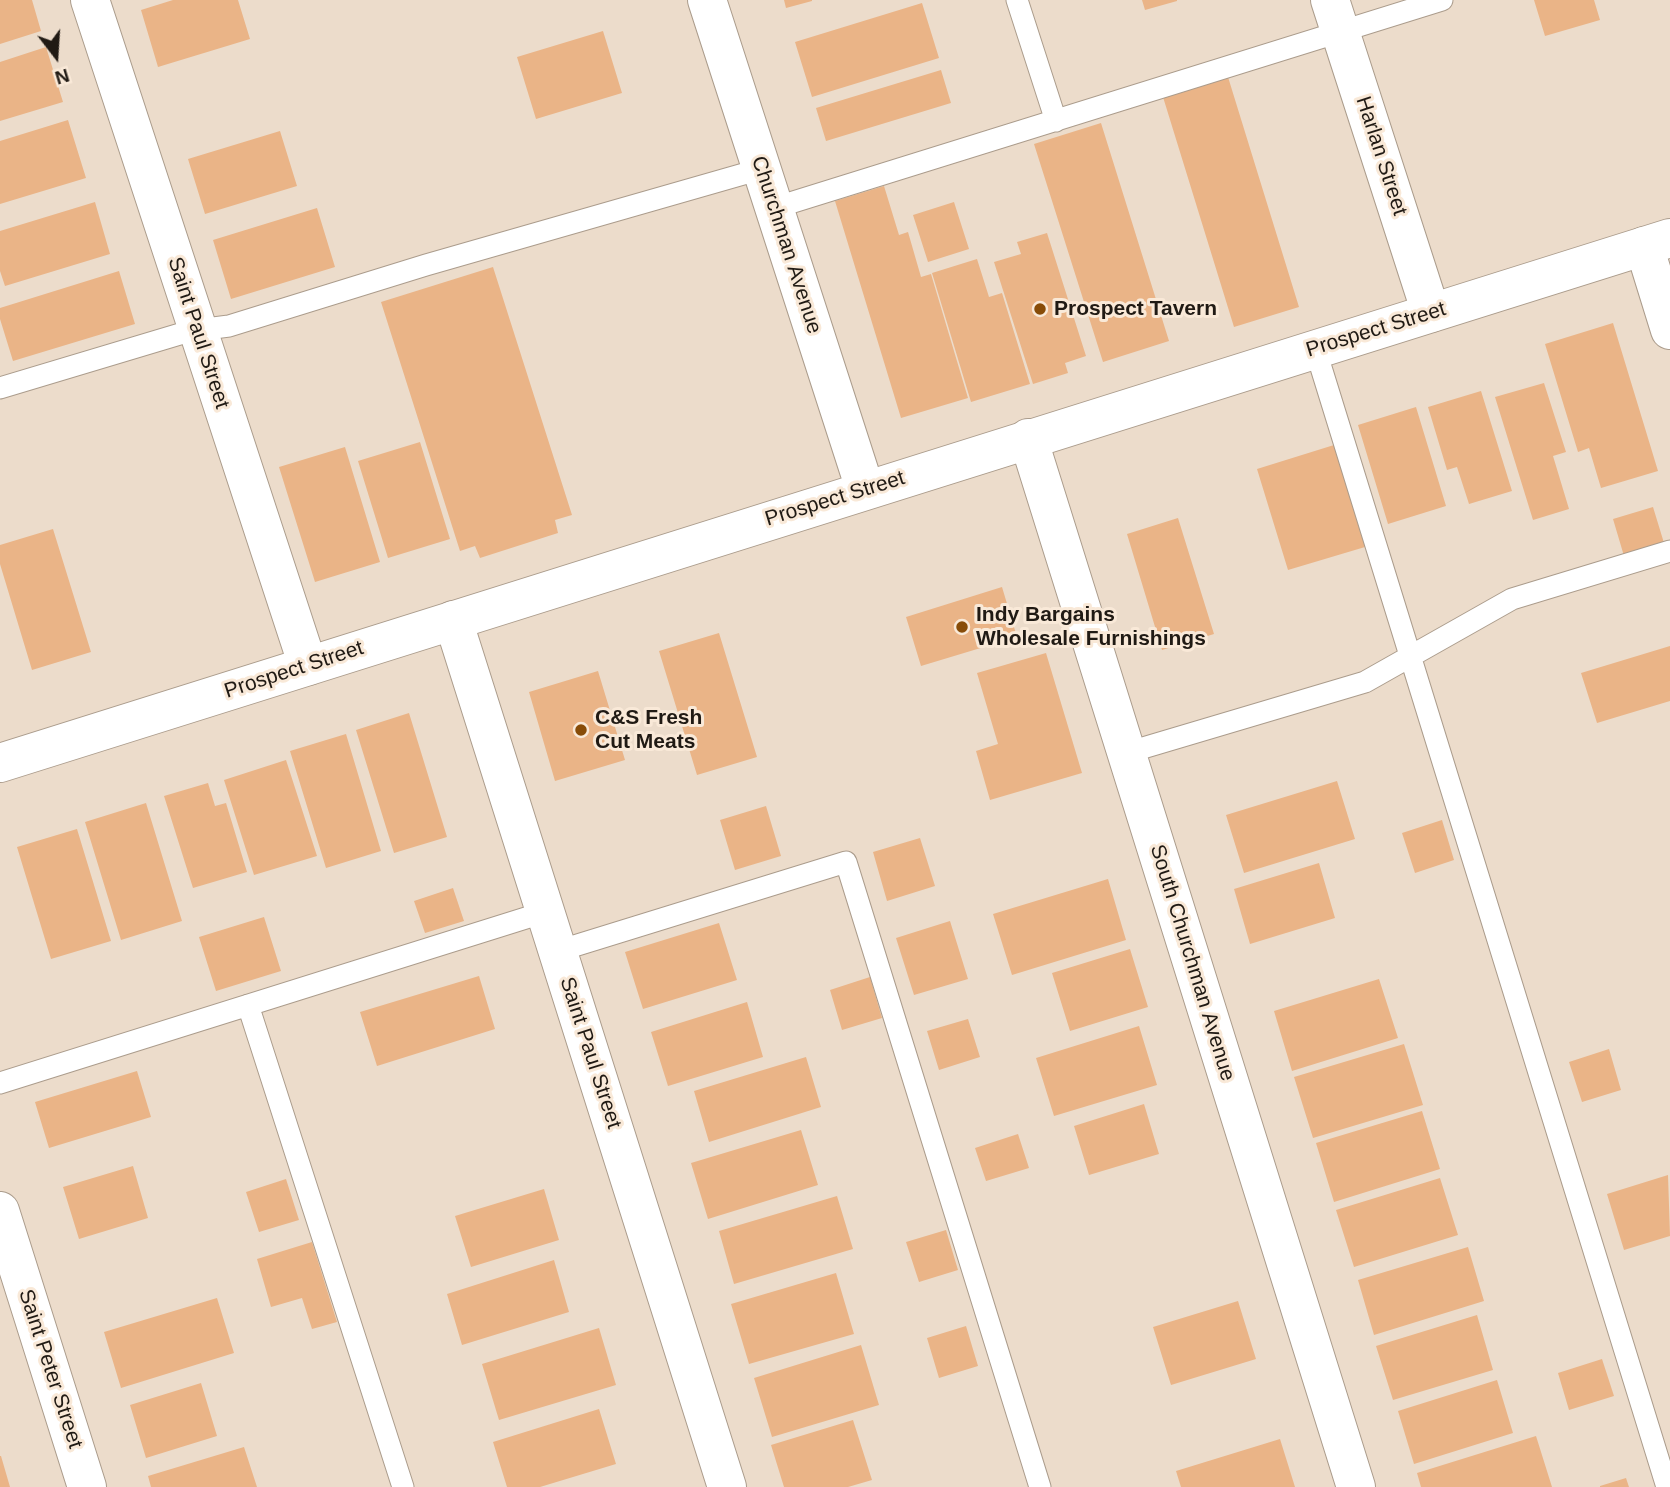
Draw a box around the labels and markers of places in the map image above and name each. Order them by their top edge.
place label: Prospect Tavern [1054,296,1217,322]
marker: Prospect Tavern [1032,301,1048,317]
place label: Indy Bargains Wholesale Furnishings [976,602,1206,652]
marker: Indy Bargains Wholesale Furnishings [954,619,970,635]
place label: C&S Fresh Cut Meats [595,705,702,755]
marker: C&S Fresh Cut Meats [573,722,589,738]

